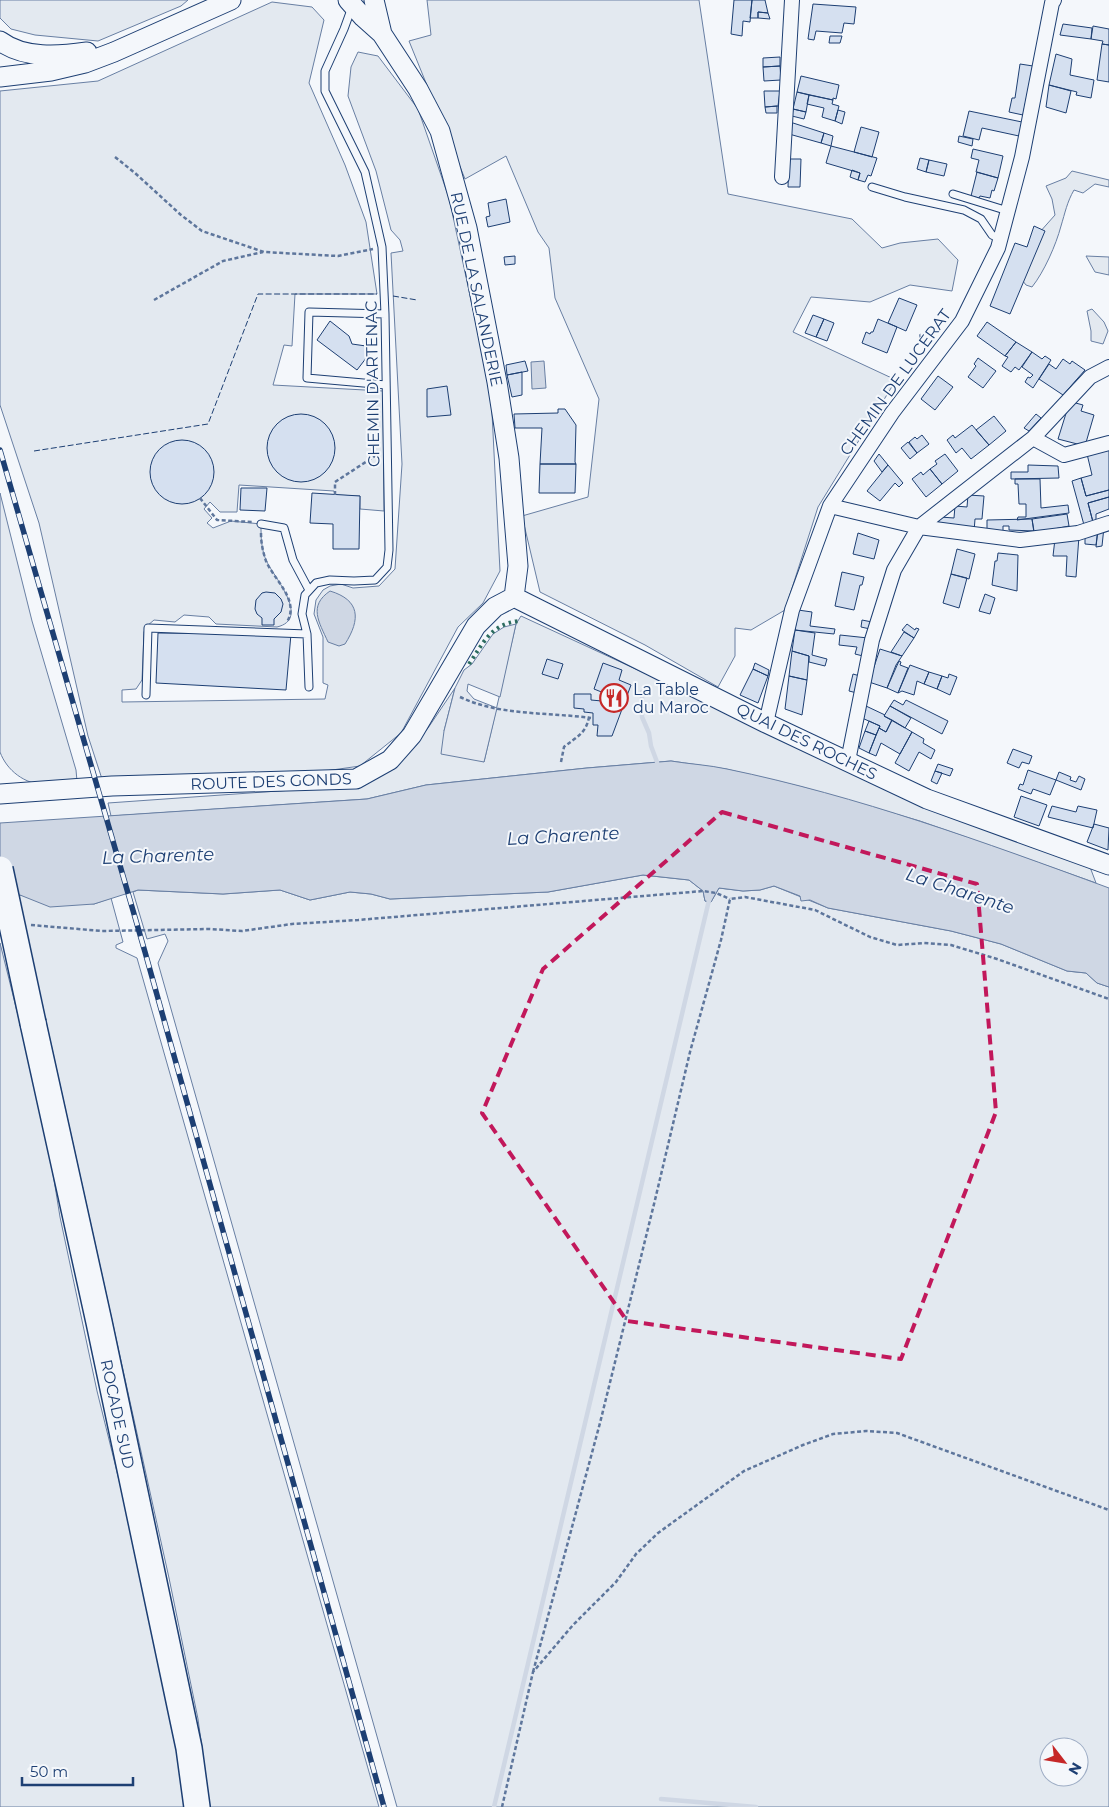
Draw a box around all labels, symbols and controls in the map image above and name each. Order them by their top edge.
street label: RUE DE LA SALANDERIE [447,190,506,388]
street label: CHEMIN D'ARTENAC [362,301,383,467]
street label: CHEMIN DE LUCÉRAT [836,305,955,459]
place label: La Table du Maroc [633,680,709,717]
restaurant icon: La Table du Maroc [599,683,629,713]
street label: QUAI DES ROCHES [733,699,880,784]
street label: ROUTE DES GONDS [190,769,352,794]
water label: La Charente [506,822,620,850]
water label: La Charente [101,843,215,869]
water label: La Charente [903,863,1017,919]
street label: ROCADE SUD [97,1358,138,1471]
north arrow [1039,1737,1089,1787]
scale bar [22,1754,134,1786]
text: N [1065,1759,1086,1778]
text: 50 m [30,1762,68,1781]

